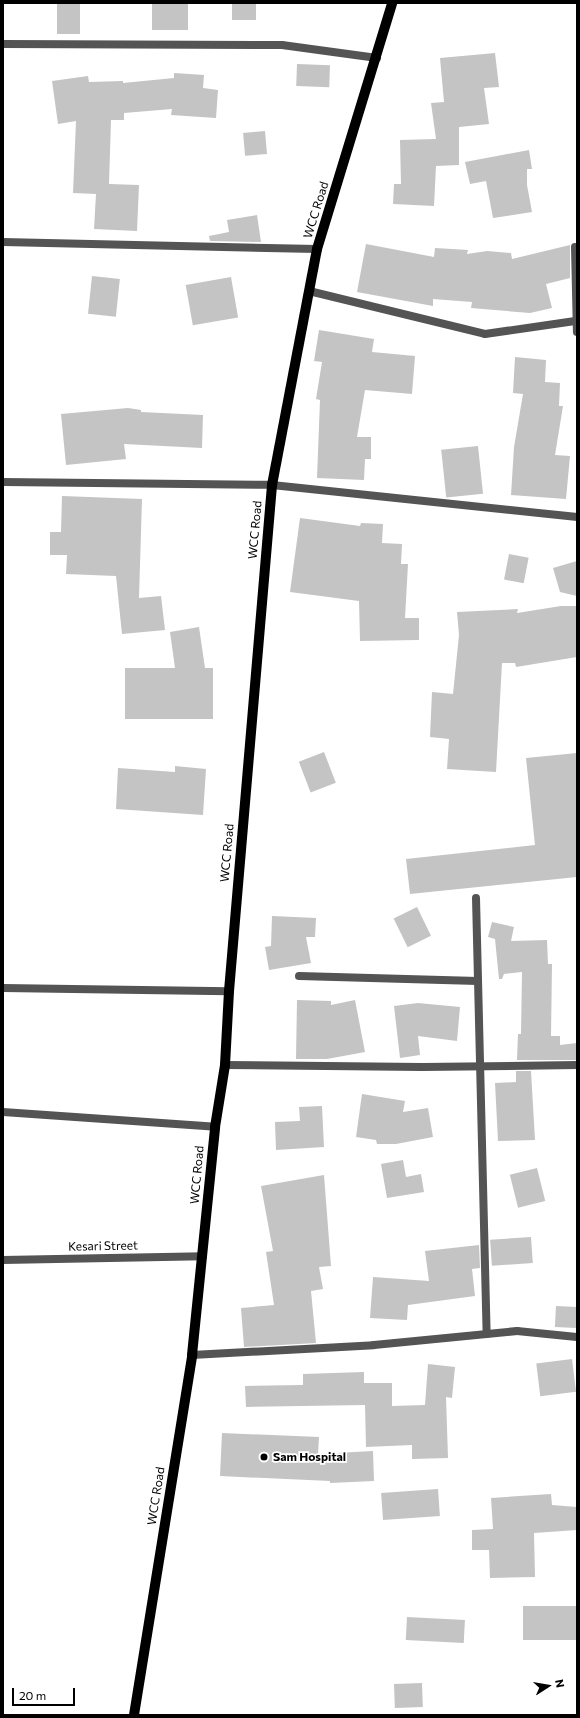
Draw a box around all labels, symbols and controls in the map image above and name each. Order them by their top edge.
street label: WCC Road [301,180,331,240]
street label: WCC Road [245,500,265,560]
street label: WCC Road [217,823,237,883]
street label: WCC Road [187,1145,207,1205]
street label: Kesari Street [68,1238,138,1254]
place label: Sam Hospital [273,1450,346,1464]
marker: Sam Hospital [258,1451,270,1463]
street label: WCC Road [144,1466,168,1526]
north arrow [528,1666,568,1706]
text: N [553,1678,567,1689]
scale bar [14,1680,77,1706]
text: 20 m [19,1688,46,1702]

